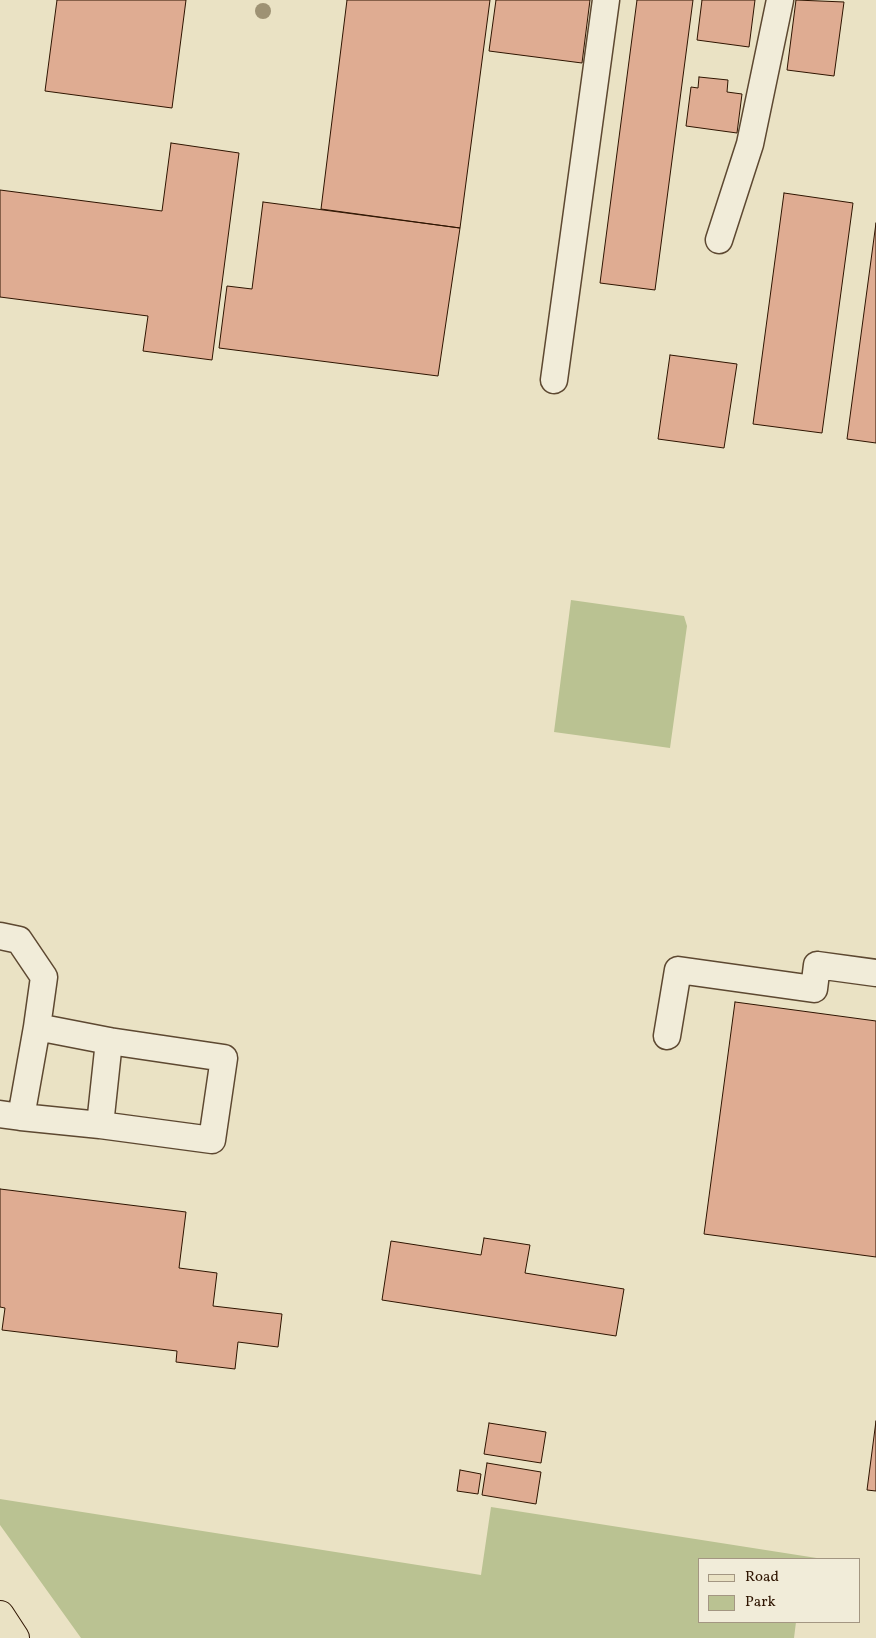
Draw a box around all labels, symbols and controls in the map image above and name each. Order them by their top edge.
legend [698,1558,861,1623]
text: Road [745,1567,779,1588]
text: Park [745,1592,776,1613]

